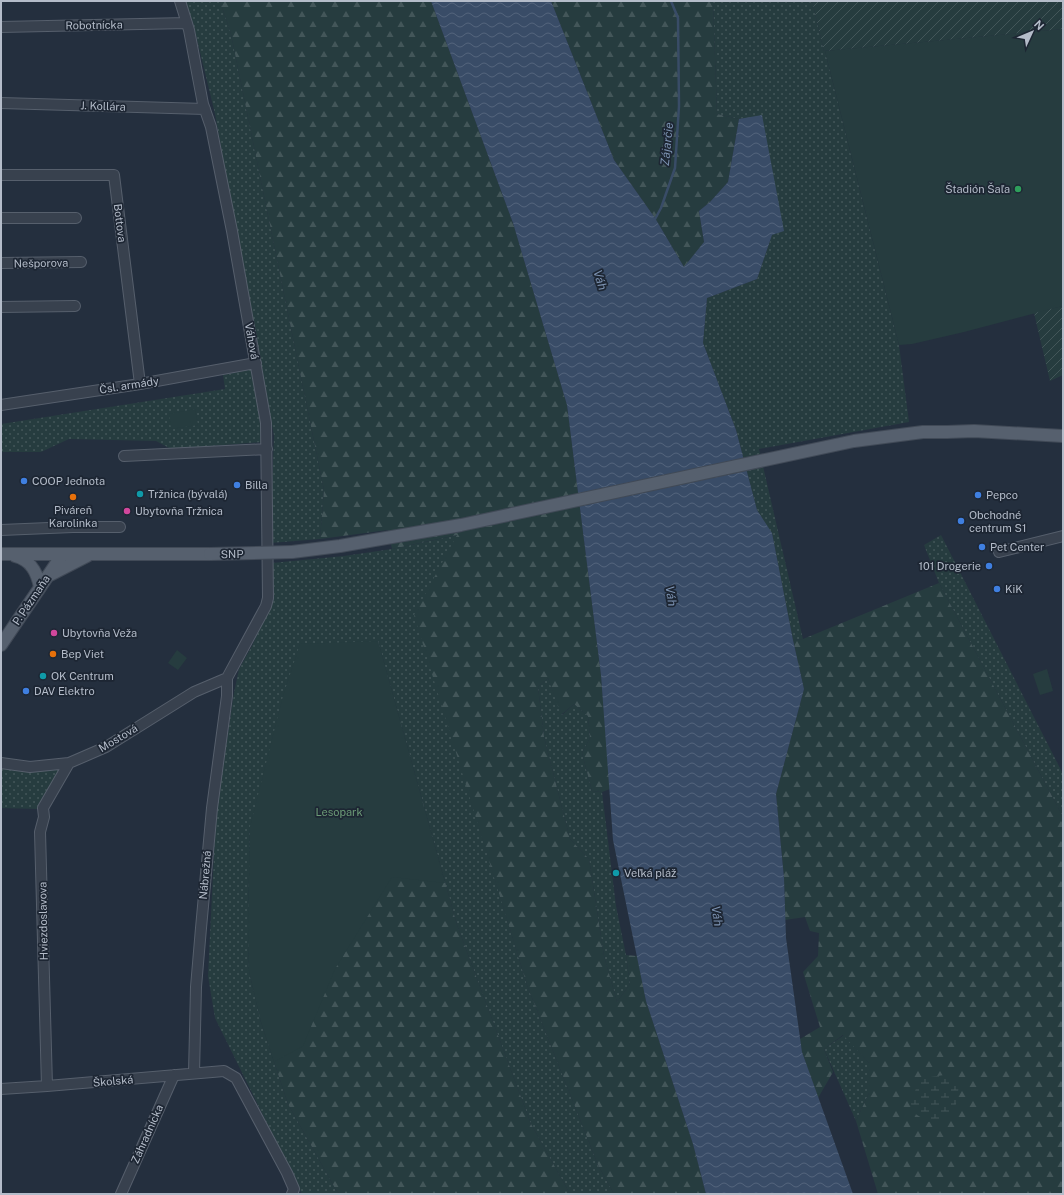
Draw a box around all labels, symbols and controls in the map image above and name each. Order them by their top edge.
north arrow [1012,12,1052,52]
text: N [1032,18,1046,32]
street label: Robotnícka [65,19,123,31]
street label: J. Kollára [80,99,126,113]
water label: Zájarčie [658,121,676,166]
place label: Štadión Šaľa [945,182,1010,195]
marker: Štadión Šaľa [1013,184,1023,194]
street label: Bottova [112,203,128,243]
street label: Nešporova [14,257,68,269]
water label: Váh [590,268,610,292]
street label: Váhová [243,322,261,360]
street label: Čsl. armády [98,373,160,396]
place label: COOP Jednota [32,475,105,487]
marker: COOP Jednota [19,476,29,486]
place label: Billa [245,479,268,491]
marker: Billa [232,480,242,490]
place label: Tržnica (bývalá) [148,488,228,500]
marker: Tržnica (bývalá) [135,489,145,499]
place label: Pepco [986,489,1018,501]
marker: Pepco [973,490,983,500]
marker: Piváreň Karolinka [68,492,78,502]
place label: Piváreň Karolinka [49,504,97,529]
place label: Ubytovňa Tržnica [135,505,223,517]
marker: Ubytovňa Tržnica [122,506,132,516]
place label: Obchodné centrum S1 [969,509,1026,534]
marker: Obchodné centrum S1 [956,516,966,526]
place label: Pet Center [990,541,1044,553]
marker: Pet Center [977,542,987,552]
street label: SNP [221,548,243,560]
place label: 101 Drogerie [918,560,981,572]
marker: 101 Drogerie [984,561,994,571]
street label: P. Pázmaňa [10,573,52,627]
place label: KiK [1005,583,1023,595]
marker: KiK [992,584,1002,594]
water label: Váh [663,585,679,607]
place label: Ubytovňa Veža [62,627,137,639]
marker: Ubytovňa Veža [49,628,59,638]
place label: Bep Viet [61,648,104,660]
marker: Bep Viet [48,649,58,659]
place label: OK Centrum [51,670,114,682]
marker: OK Centrum [38,671,48,681]
place label: DAV Elektro [34,685,95,697]
marker: DAV Elektro [21,686,31,696]
street label: Mostová [96,722,140,754]
park label: Lesopark [315,806,363,818]
street label: Nábrežná [197,850,213,900]
place label: Veľká pláž [624,867,676,879]
marker: Veľká pláž [611,868,621,878]
street label: Hviezdoslavova [36,882,50,960]
water label: Váh [709,905,725,927]
street label: Školská [92,1072,134,1089]
street label: Záhradnícka [129,1103,165,1165]

